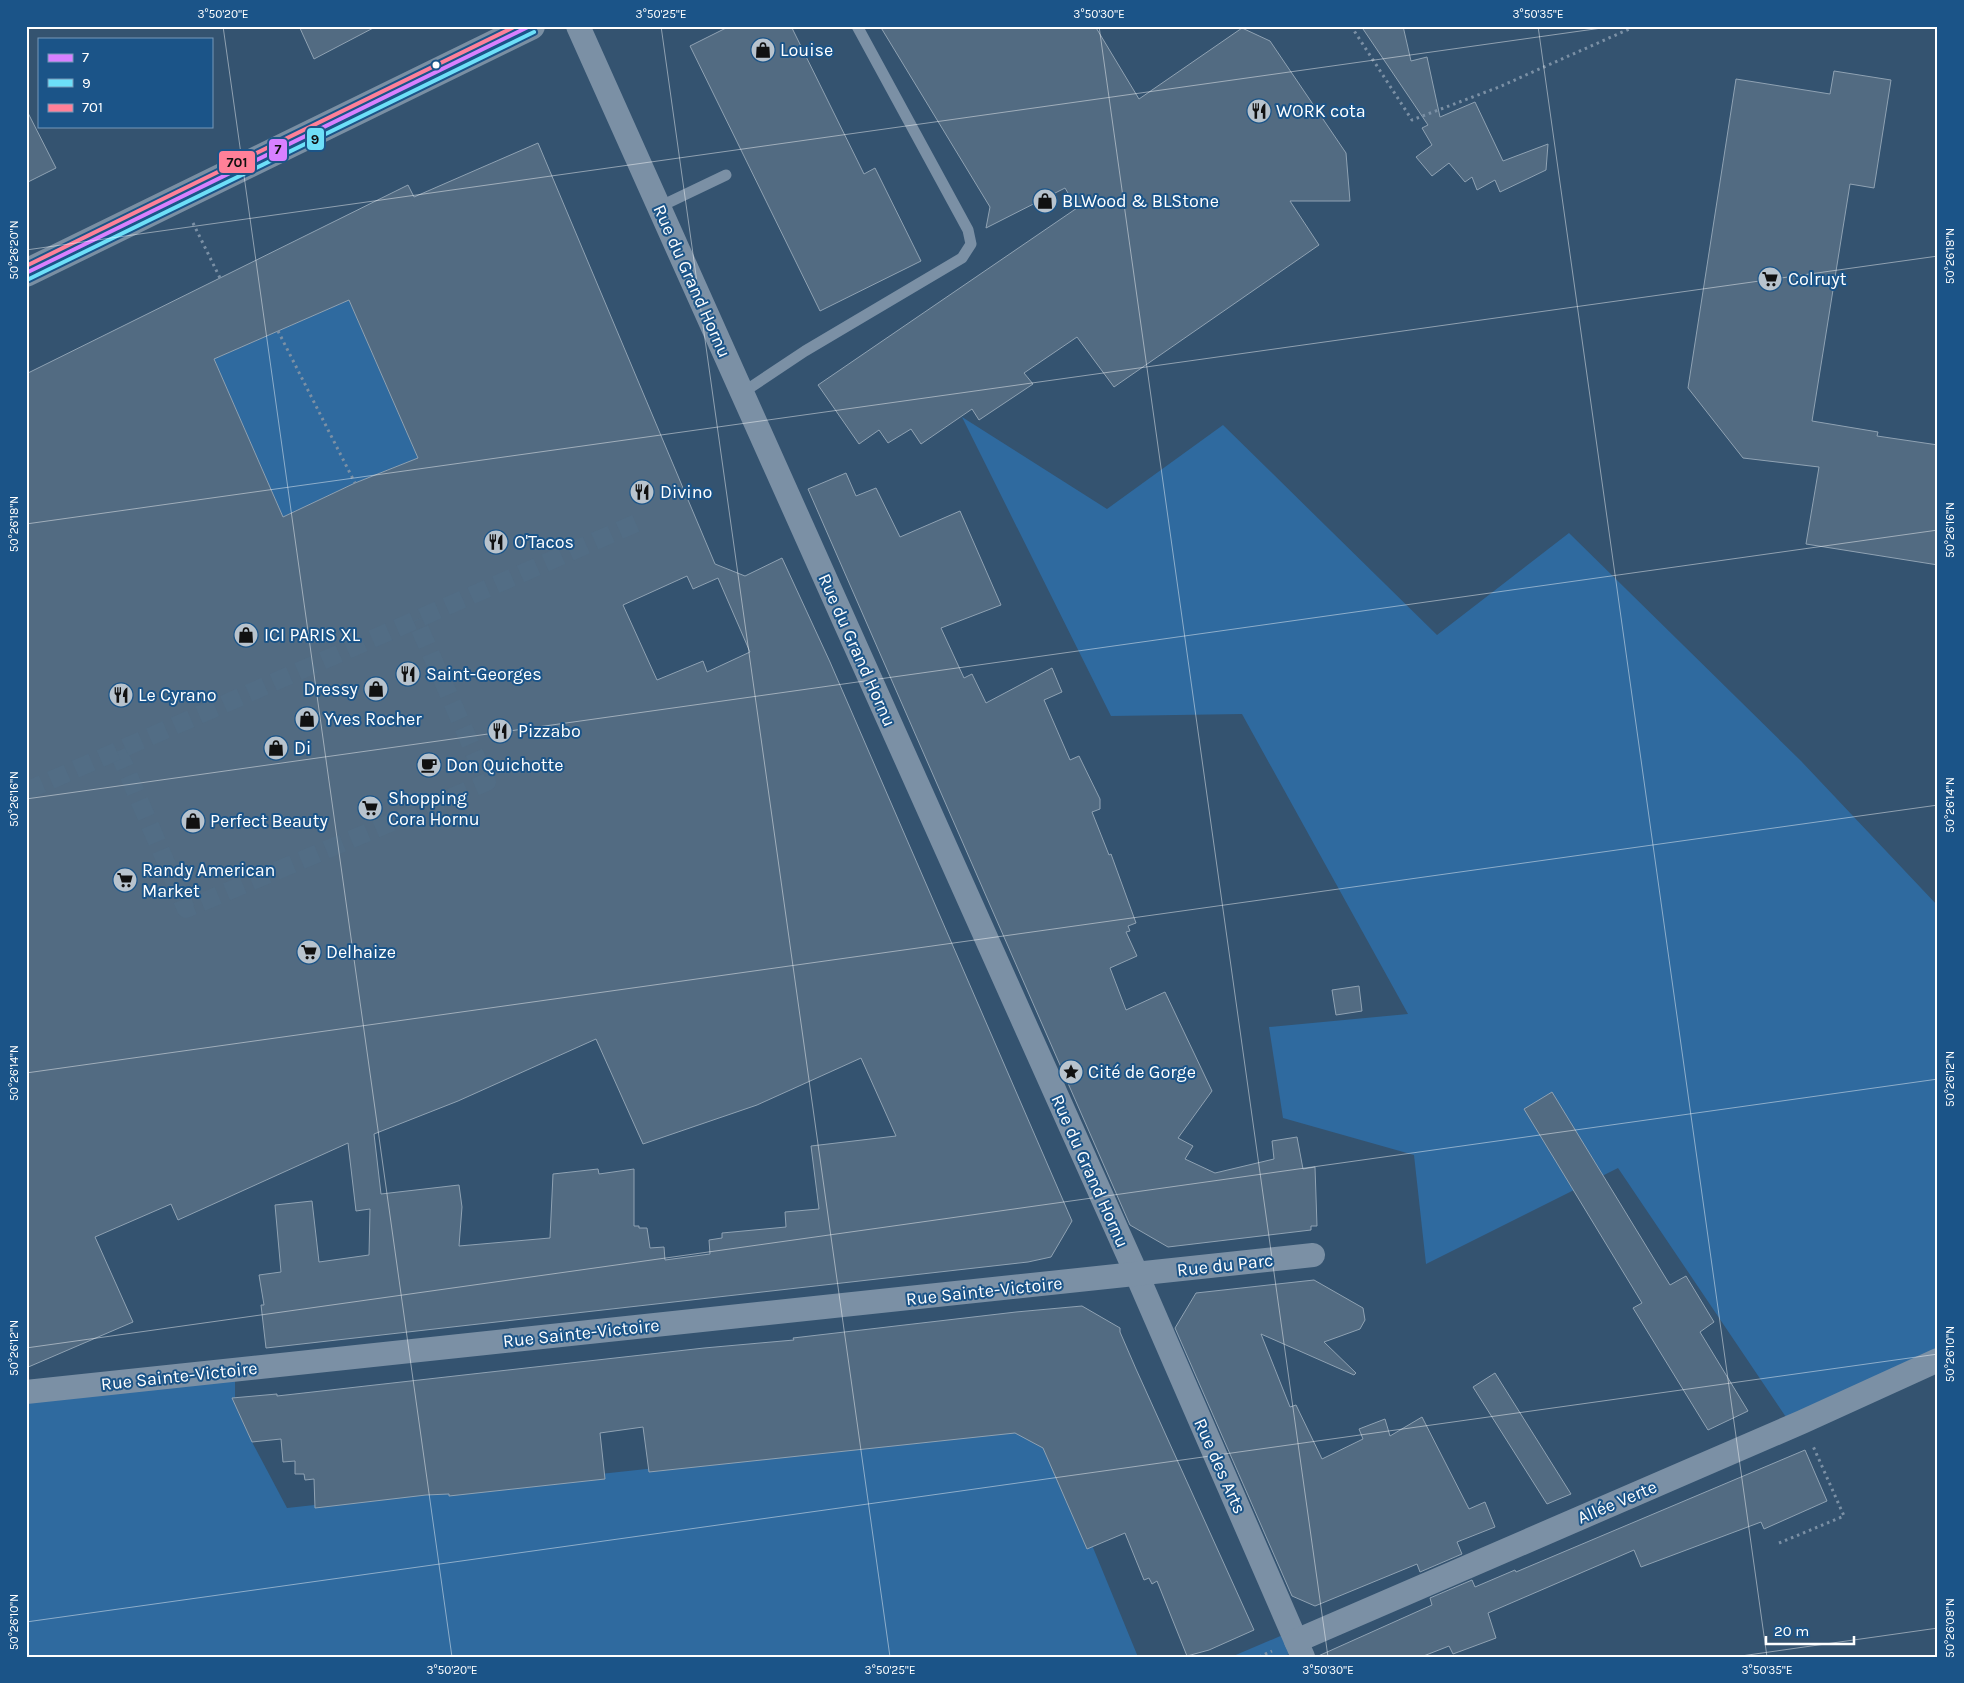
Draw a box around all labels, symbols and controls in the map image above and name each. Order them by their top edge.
text: 3°50'20"E [197,7,249,21]
text: 3°50'25"E [636,7,686,21]
text: 3°50'30"E [1073,7,1125,21]
text: 3°50'35"E [1513,7,1563,21]
shop icon: Louise [750,37,776,63]
legend [38,38,212,128]
place label: Louise [780,39,833,61]
text: 7 [82,48,89,66]
unlabelled marker [431,60,441,70]
text: 9 [82,74,91,92]
text: 701 [82,98,103,116]
restaurant icon: WORK cota [1246,98,1272,124]
place label: WORK cota [1276,100,1366,122]
line badge: 9 [306,127,325,151]
text: 9 [311,131,319,148]
line badge: 7 [268,138,288,162]
text: 7 [275,141,282,158]
line badge: 701 [218,150,256,174]
text: 701 [227,154,247,171]
shop icon: BLWood & BLStone [1032,188,1058,214]
place label: BLWood & BLStone [1062,190,1219,212]
street label: Rue du Grand Hornu [648,201,736,361]
text: 50°26'20"N [7,220,21,280]
text: 50°26'18"N [1943,228,1957,284]
supermarket icon: Colruyt [1757,266,1783,292]
place label: Colruyt [1788,268,1847,290]
restaurant icon: Divino [629,479,655,505]
place label: Divino [660,481,712,503]
text: 50°26'18"N [7,496,21,552]
text: 50°26'16"N [1943,502,1957,558]
restaurant icon: O'Tacos [483,529,509,555]
place label: O'Tacos [514,531,574,553]
street label: Rue du Grand Hornu [813,570,901,730]
shop icon: ICI PARIS XL [233,622,259,648]
place label: ICI PARIS XL [264,624,361,646]
restaurant icon: Saint-Georges [395,661,421,687]
place label: Saint-Georges [426,663,542,685]
shop icon: Dressy [363,676,389,702]
place label: Dressy [303,678,359,700]
restaurant icon: Le Cyrano [108,682,134,708]
place label: Le Cyrano [138,684,216,706]
shop icon: Yves Rocher [294,706,320,732]
place label: Yves Rocher [324,708,422,730]
restaurant icon: Pizzabo [487,718,513,744]
place label: Pizzabo [518,720,581,742]
shop icon: Di [263,735,289,761]
place label: Di [294,737,311,759]
cafe icon: Don Quichotte [416,752,442,778]
place label: Don Quichotte [446,754,564,776]
text: 50°26'16"N [7,771,21,827]
text: 50°26'14"N [1943,777,1957,833]
place label: Shopping Cora Hornu [388,787,480,830]
supermarket icon: Shopping Cora Hornu [357,795,383,821]
shop icon: Perfect Beauty [180,808,206,834]
place label: Perfect Beauty [210,810,328,832]
place label: Randy American Market [142,859,275,902]
supermarket icon: Randy American Market [112,867,138,893]
supermarket icon: Delhaize [296,939,322,965]
place label: Delhaize [326,941,396,963]
text: 50°26'14"N [7,1045,21,1101]
text: 50°26'12"N [1943,1051,1957,1107]
place icon: Cité de Gorge [1058,1059,1084,1085]
place label: Cité de Gorge [1088,1061,1196,1083]
street label: Rue du Grand Hornu [1046,1091,1134,1251]
street label: Rue du Parc [1176,1249,1274,1281]
street label: Rue Sainte-Victoire [905,1272,1063,1310]
street label: Rue Sainte-Victoire [502,1314,660,1352]
text: 50°26'12"N [7,1320,21,1376]
text: 50°26'10"N [1943,1326,1957,1382]
street label: Rue Sainte-Victoire [100,1357,258,1395]
street label: Rue des Arts [1189,1415,1251,1517]
street label: Allée Verte [1574,1475,1660,1529]
text: 50°26'10"N [7,1594,21,1650]
text: 50°26'08"N [1943,1598,1957,1658]
scale bar [1766,1613,1854,1645]
text: 20 m [1774,1622,1809,1640]
text: 3°50'20"E [426,1663,478,1677]
text: 3°50'25"E [865,1663,915,1677]
text: 3°50'30"E [1302,1663,1354,1677]
text: 3°50'35"E [1742,1663,1792,1677]

